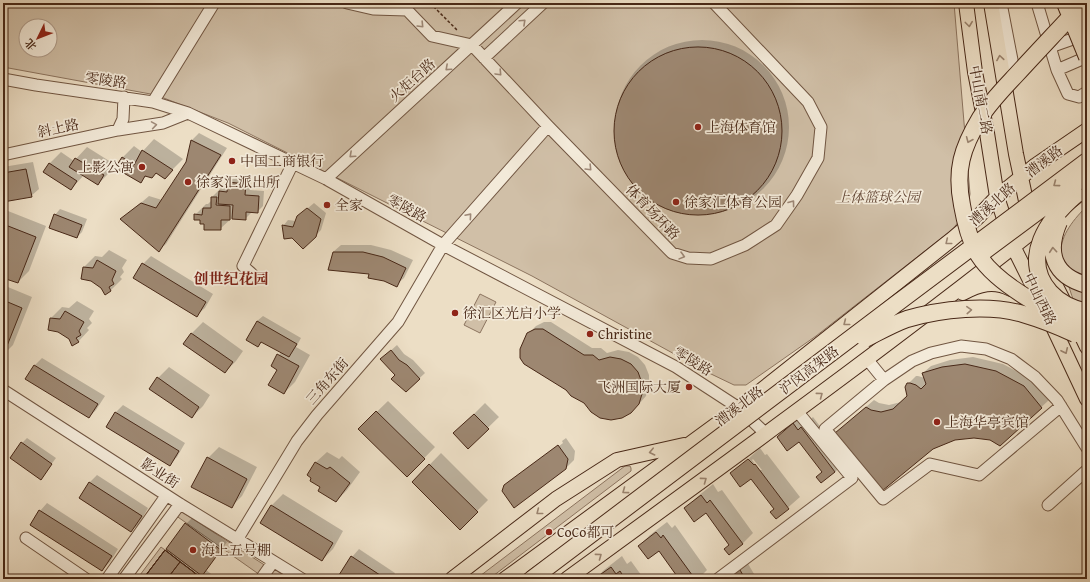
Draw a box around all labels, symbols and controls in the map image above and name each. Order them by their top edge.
north arrow [18,18,58,58]
one-way arrow [518,19,526,26]
one-way arrow [416,20,424,28]
one-way arrow [964,21,973,27]
text: 北 [21,35,40,54]
street label: 火炬台路 [385,54,439,106]
one-way arrow [996,55,1005,61]
one-way arrow [445,63,452,70]
street label: 中山南二路 [965,64,997,136]
street label: 零陵路 [84,67,128,93]
one-way arrow [494,69,501,76]
street label: 斜土路 [35,114,81,142]
place label: 上海体育馆 [706,117,776,137]
one-way arrow [151,121,157,129]
marker: 上海体育馆 [693,122,703,132]
one-way arrow [966,135,974,143]
street label: 漕溪路 [1021,140,1067,182]
place label: 中国工商银行 [240,151,324,171]
one-way arrow [349,151,356,158]
marker: 中国工商银行 [227,156,237,166]
place label: 上影公寓 [78,157,134,177]
marker: 上影公寓 [137,162,147,172]
one-way arrow [584,163,591,171]
place label: 徐家汇派出所 [196,172,280,192]
marker: 徐家汇派出所 [183,177,193,187]
street label: 漕溪北路 [965,178,1019,230]
one-way arrow [1053,179,1060,186]
street label: 体育场环路 [621,180,685,244]
park label: 上体篮球公园 [836,187,922,207]
street label: 零陵路 [384,189,430,227]
place label: 徐家汇体育公园 [684,192,782,212]
place label: 全家 [335,195,363,215]
marker: 徐家汇体育公园 [671,197,681,207]
marker: 全家 [322,200,332,210]
one-way arrow [787,200,794,207]
one-way arrow [464,213,471,220]
one-way arrow [945,238,952,245]
one-way arrow [1049,247,1058,253]
one-way arrow [678,251,685,260]
district label: 创世纪花园 [193,268,269,289]
street label: 中山西路 [1019,269,1061,329]
place label: 徐汇区光启小学 [463,303,561,323]
one-way arrow [966,305,972,314]
marker: 徐汇区光启小学 [450,308,460,318]
one-way arrow [843,318,850,325]
place label: Christine [598,324,652,344]
marker: Christine [585,329,595,339]
street label: 沪闵高架路 [775,341,843,399]
street label: 零陵路 [670,342,716,380]
one-way arrow [1060,347,1068,355]
street label: 三角东街 [301,353,353,409]
place label: 飞洲国际大厦 [597,377,681,397]
street label: 漕溪北路 [711,381,767,431]
marker: 飞洲国际大厦 [684,382,694,392]
one-way arrow [816,392,823,400]
place label: 上海华亭宾馆 [945,412,1029,432]
marker: 上海华亭宾馆 [932,417,942,427]
one-way arrow [649,447,656,455]
street label: 影业街 [137,453,183,493]
one-way arrow [700,477,707,484]
one-way arrow [622,486,629,494]
one-way arrow [537,507,544,514]
place label: CoCo都可 [557,522,615,542]
marker: CoCo都可 [544,527,554,537]
place label: 海上五号棚 [201,540,271,560]
marker: 海上五号棚 [188,545,198,555]
one-way arrow [595,553,602,561]

